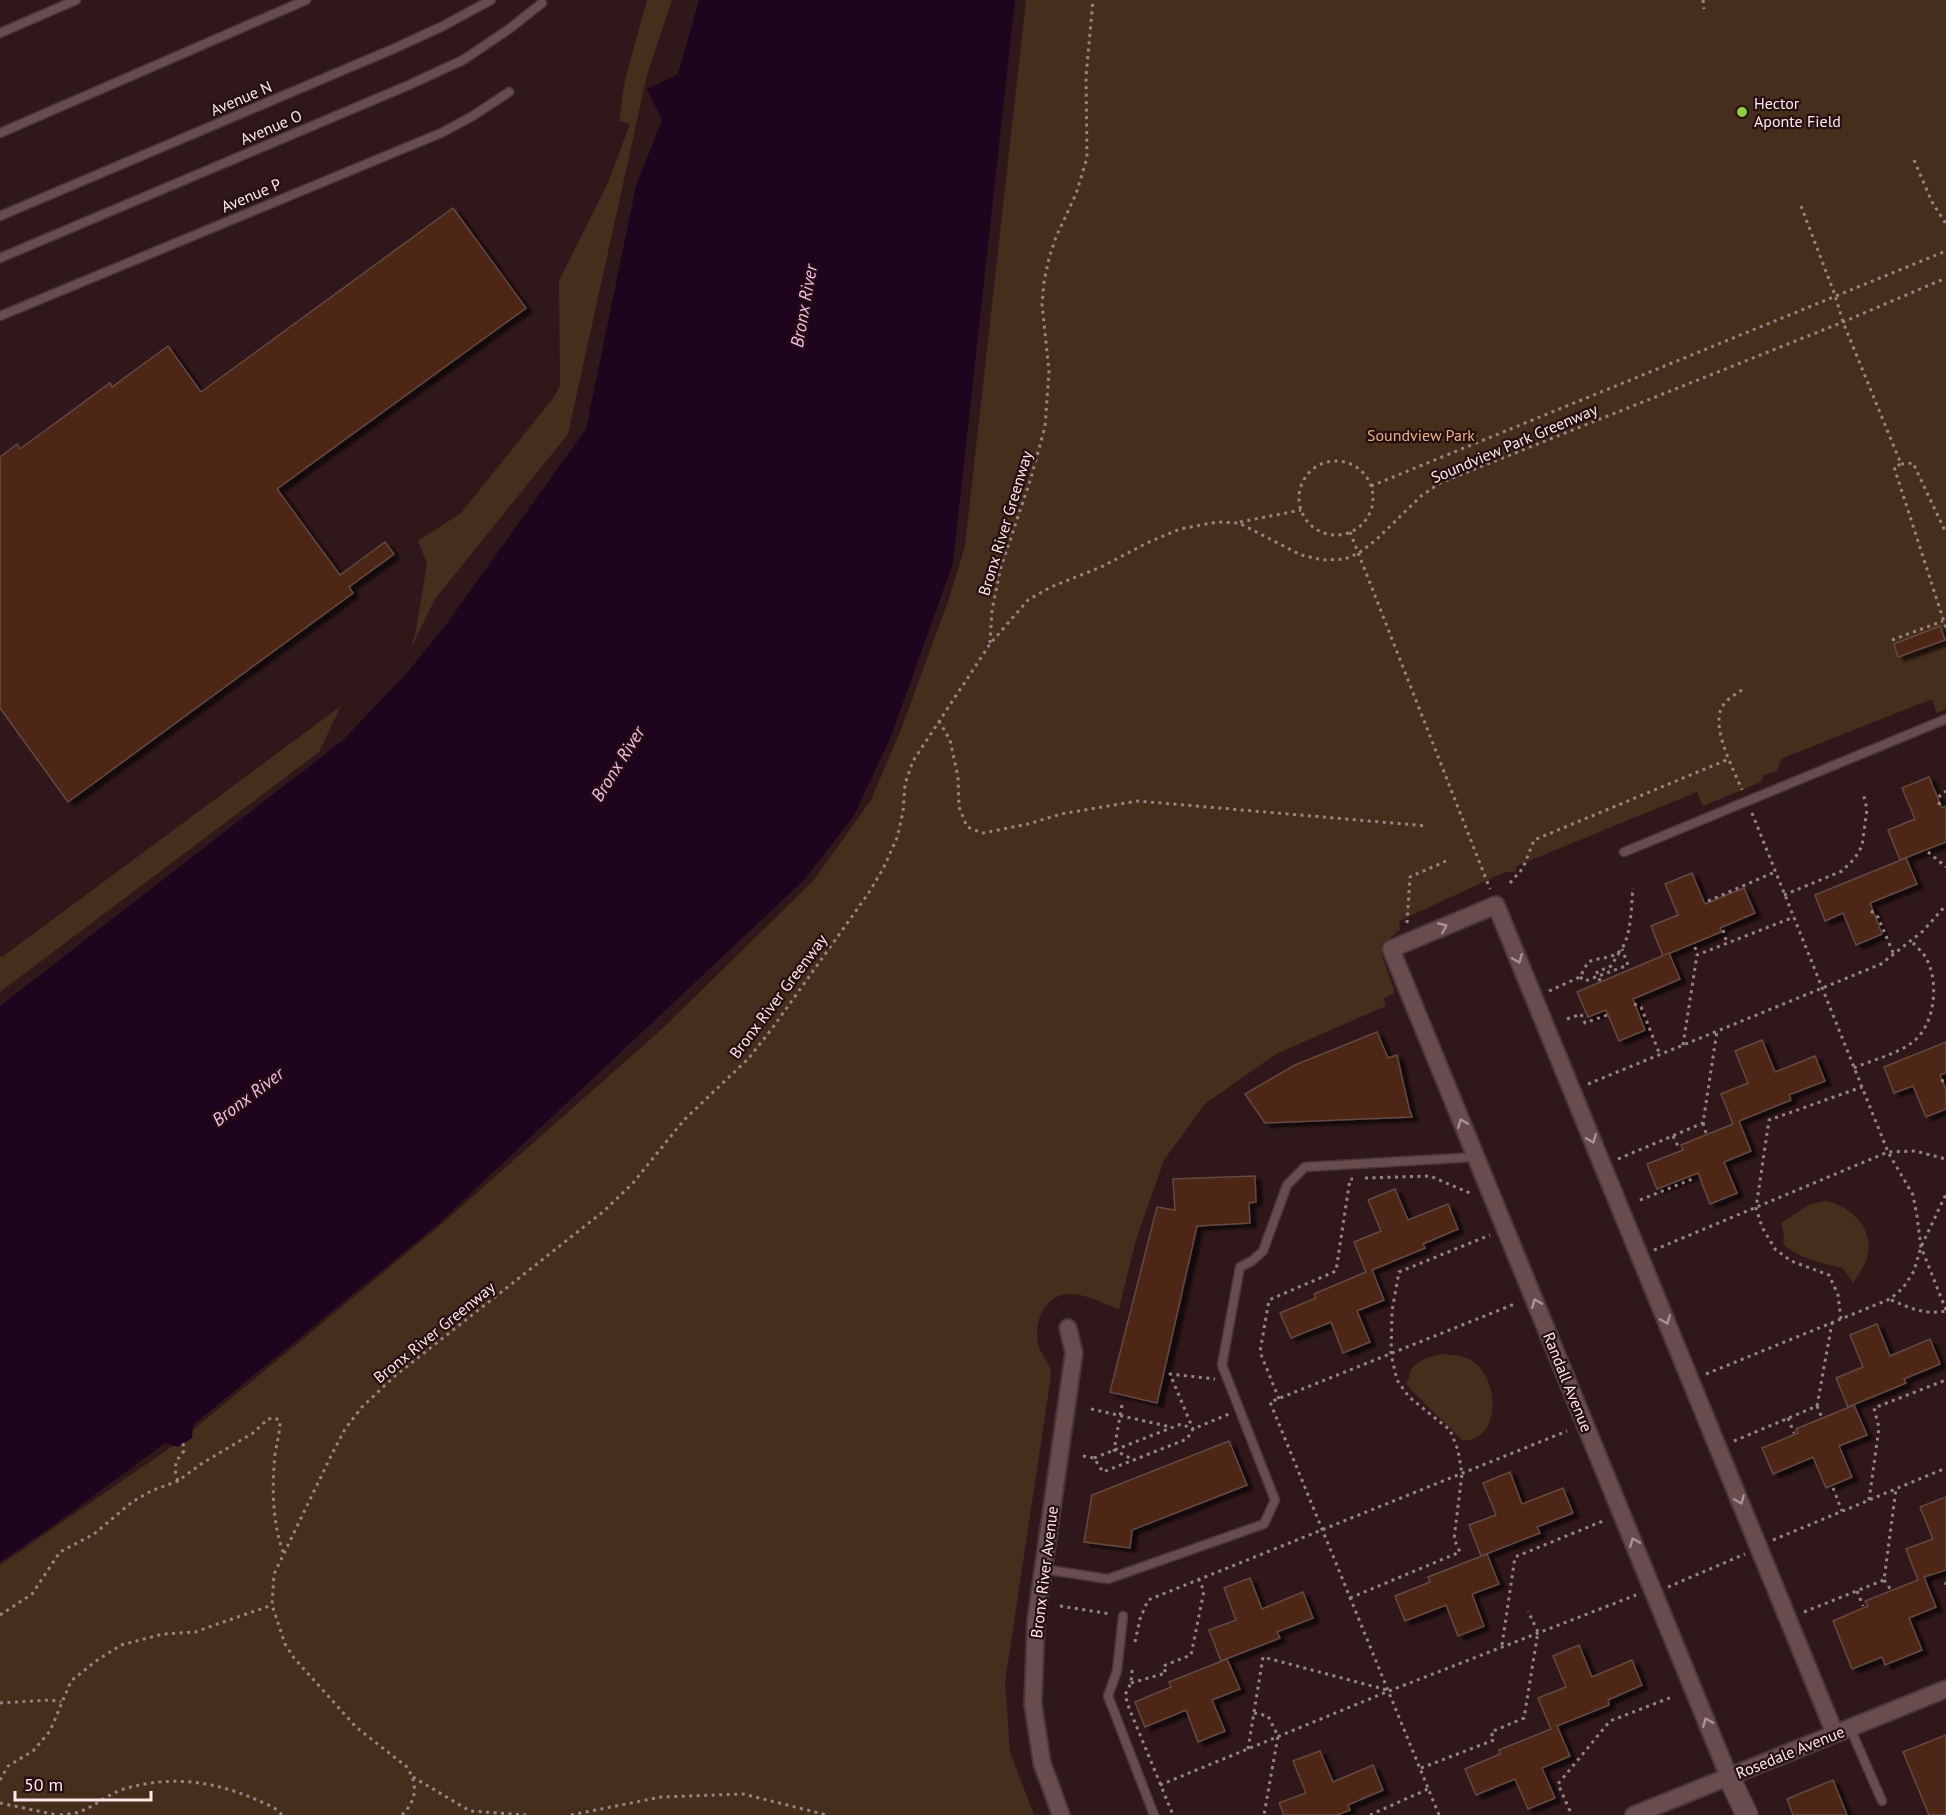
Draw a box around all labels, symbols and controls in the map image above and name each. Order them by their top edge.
street label: Avenue N [207,76,275,120]
place label: Hector Aponte Field [1754,93,1841,131]
street label: Avenue O [237,105,305,149]
marker: Hector Aponte Field [1735,105,1749,119]
street label: Avenue P [218,173,284,217]
water label: Bronx River [785,262,822,349]
street label: Soundview Park Greenway [1428,399,1601,487]
park label: Soundview Park [1367,425,1475,445]
street label: Bronx River Greenway [973,448,1037,598]
water label: Bronx River [586,721,650,805]
one-way arrow [1437,922,1448,934]
street label: Bronx River Greenway [725,929,832,1062]
one-way arrow [1511,952,1523,963]
water label: Bronx River [207,1062,289,1131]
one-way arrow [1457,1118,1469,1129]
one-way arrow [1585,1133,1597,1144]
street label: Bronx River Greenway [369,1277,499,1387]
one-way arrow [1531,1298,1543,1309]
one-way arrow [1659,1313,1671,1324]
street label: Randall Avenue [1539,1329,1597,1435]
one-way arrow [1733,1494,1745,1505]
street label: Bronx River Avenue [1026,1505,1062,1639]
one-way arrow [1629,1537,1641,1548]
one-way arrow [1702,1718,1714,1729]
street label: Rosedale Avenue [1733,1721,1847,1783]
scale bar [15,1764,152,1802]
text: 50 m [24,1773,63,1796]

